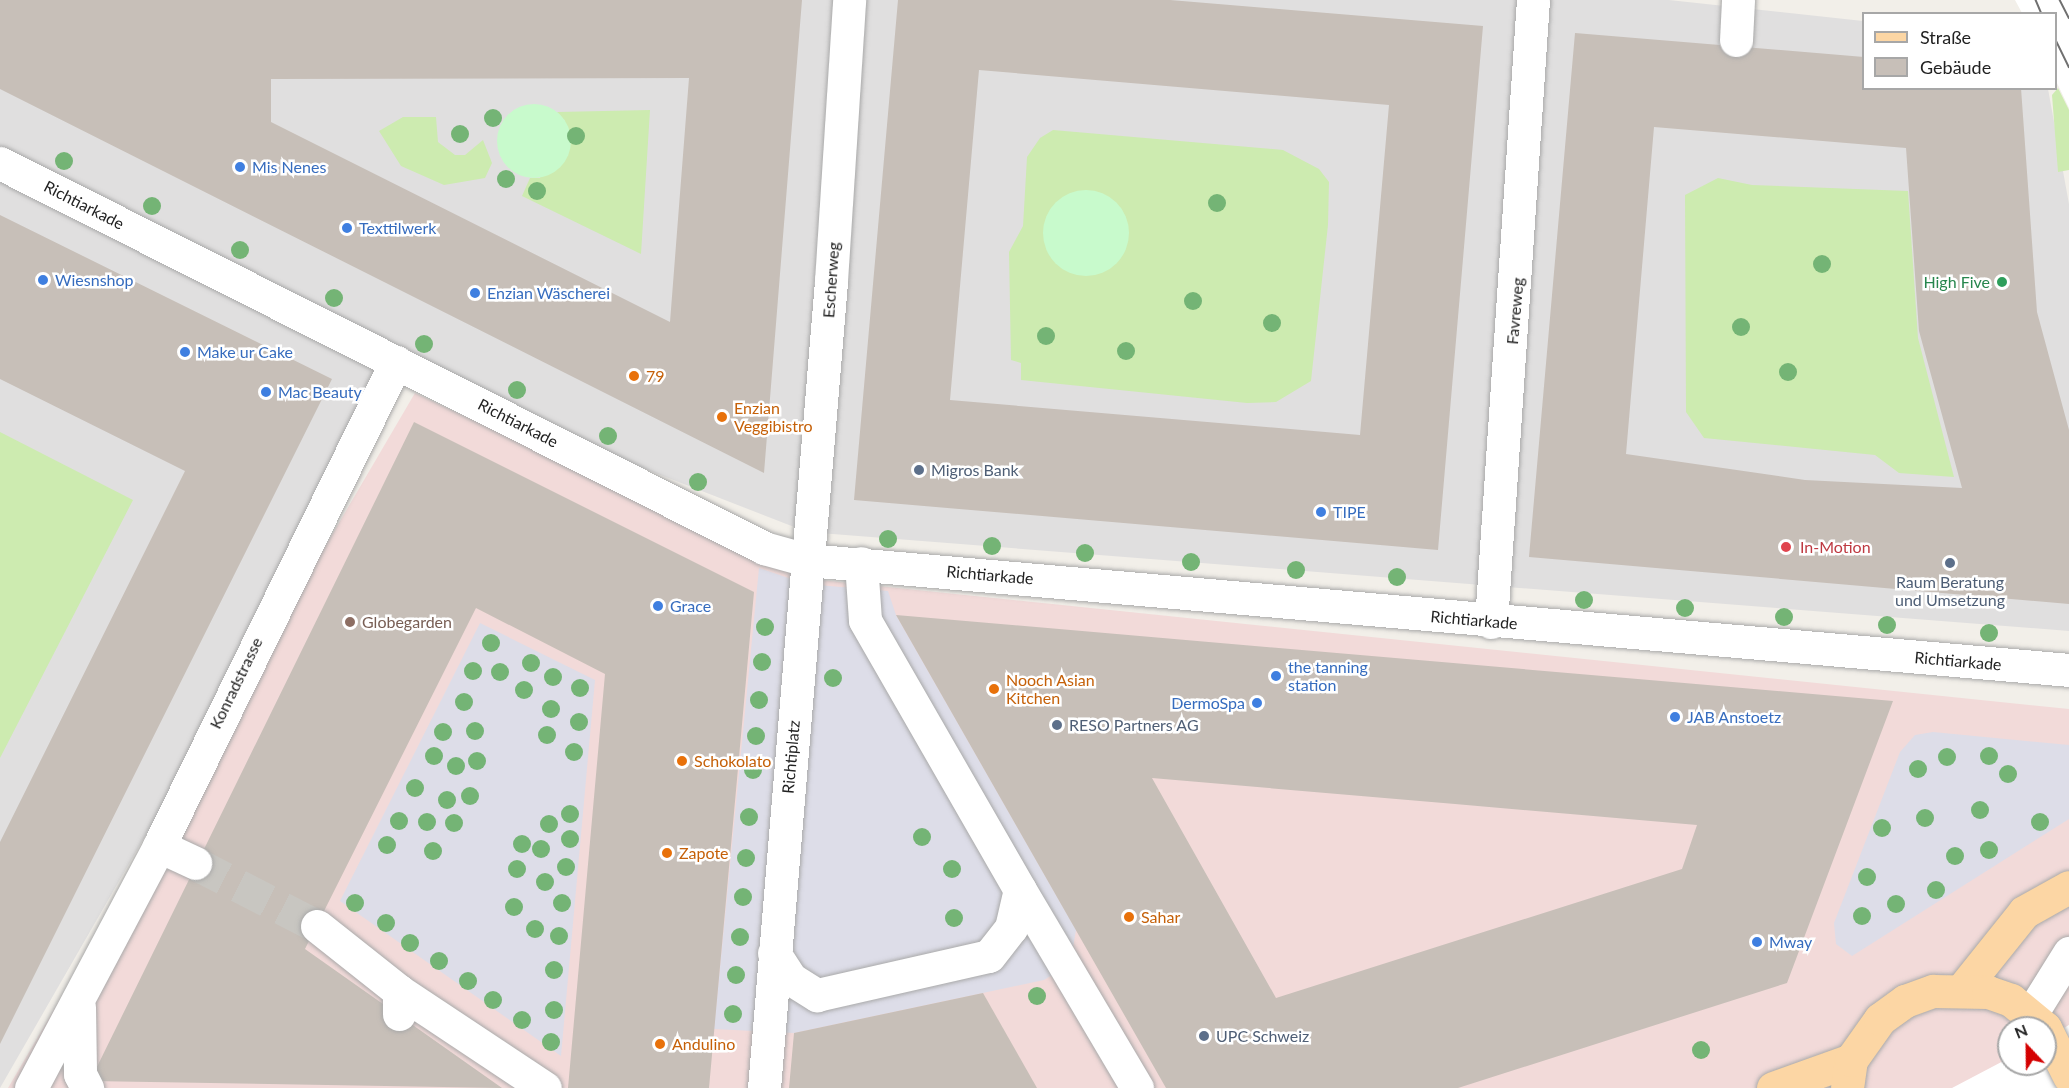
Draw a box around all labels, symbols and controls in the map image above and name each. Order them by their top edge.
legend [1862,12,2057,90]
text: Straße [1920,26,1971,48]
text: Gebäude [1920,56,1991,78]
place label: Mis Nenes [252,157,326,177]
marker: Mis Nenes [233,160,247,174]
street label: Richtiarkade [41,177,127,233]
place label: Texttilwerk [359,218,436,238]
marker: Texttilwerk [340,221,354,235]
street label: Escherweg [819,241,843,319]
place label: Wiesnshop [55,270,134,290]
place label: High Five [1923,272,1990,292]
marker: Wiesnshop [36,273,50,287]
marker: High Five [1995,275,2009,289]
street label: Favreweg [1503,277,1527,345]
place label: Enzian Wäscherei [487,283,610,303]
marker: Enzian Wäscherei [468,286,482,300]
place label: Make ur Cake [197,342,293,362]
marker: Make ur Cake [178,345,192,359]
place label: 79 [646,366,665,386]
marker: 79 [627,369,641,383]
place label: Mac Beauty [278,382,362,402]
marker: Mac Beauty [259,385,273,399]
street label: Richtiarkade [475,395,561,451]
place label: Enzian Veggibistro [734,398,813,436]
marker: Enzian Veggibistro [715,410,729,424]
place label: Migros Bank [931,460,1019,480]
marker: Migros Bank [912,463,926,477]
place label: TIPE [1333,502,1366,522]
marker: TIPE [1314,505,1328,519]
place label: In-Motion [1800,537,1871,557]
marker: In-Motion [1777,538,1795,556]
marker: Raum Beratung und Umsetzung [1943,556,1957,570]
street label: Richtiarkade [946,562,1034,588]
place label: Raum Beratung und Umsetzung [1895,572,2005,610]
place label: Grace [670,596,711,616]
marker: Grace [651,599,665,613]
street label: Richtiarkade [1430,607,1518,633]
place label: Globegarden [362,612,452,632]
marker: Globegarden [343,615,357,629]
street label: Konradstrasse [206,634,266,732]
street label: Richtiarkade [1914,648,2002,674]
place label: the tanning station [1288,657,1368,695]
marker: the tanning station [1269,669,1283,683]
place label: Nooch Asian Kitchen [1006,670,1095,708]
marker: Nooch Asian Kitchen [987,682,1001,696]
place label: DermoSpa [1171,693,1245,713]
marker: DermoSpa [1250,696,1264,710]
place label: JAB Anstoetz [1687,707,1782,727]
marker: JAB Anstoetz [1668,710,1682,724]
place label: RESO Partners AG [1069,715,1199,735]
marker: RESO Partners AG [1050,718,1064,732]
street label: Richtiplatz [778,719,804,795]
place label: Schokolato [694,751,771,771]
marker: Schokolato [675,754,689,768]
place label: Zapote [679,843,729,863]
marker: Zapote [660,846,674,860]
place label: Sahar [1141,907,1180,927]
marker: Sahar [1122,910,1136,924]
place label: Mway [1769,932,1812,952]
marker: Mway [1750,935,1764,949]
north arrow [1997,1016,2057,1076]
text: N [2012,1020,2030,1042]
place label: UPC Schweiz [1216,1026,1309,1046]
marker: UPC Schweiz [1197,1029,1211,1043]
place label: Andulino [672,1034,735,1054]
marker: Andulino [653,1037,667,1051]

